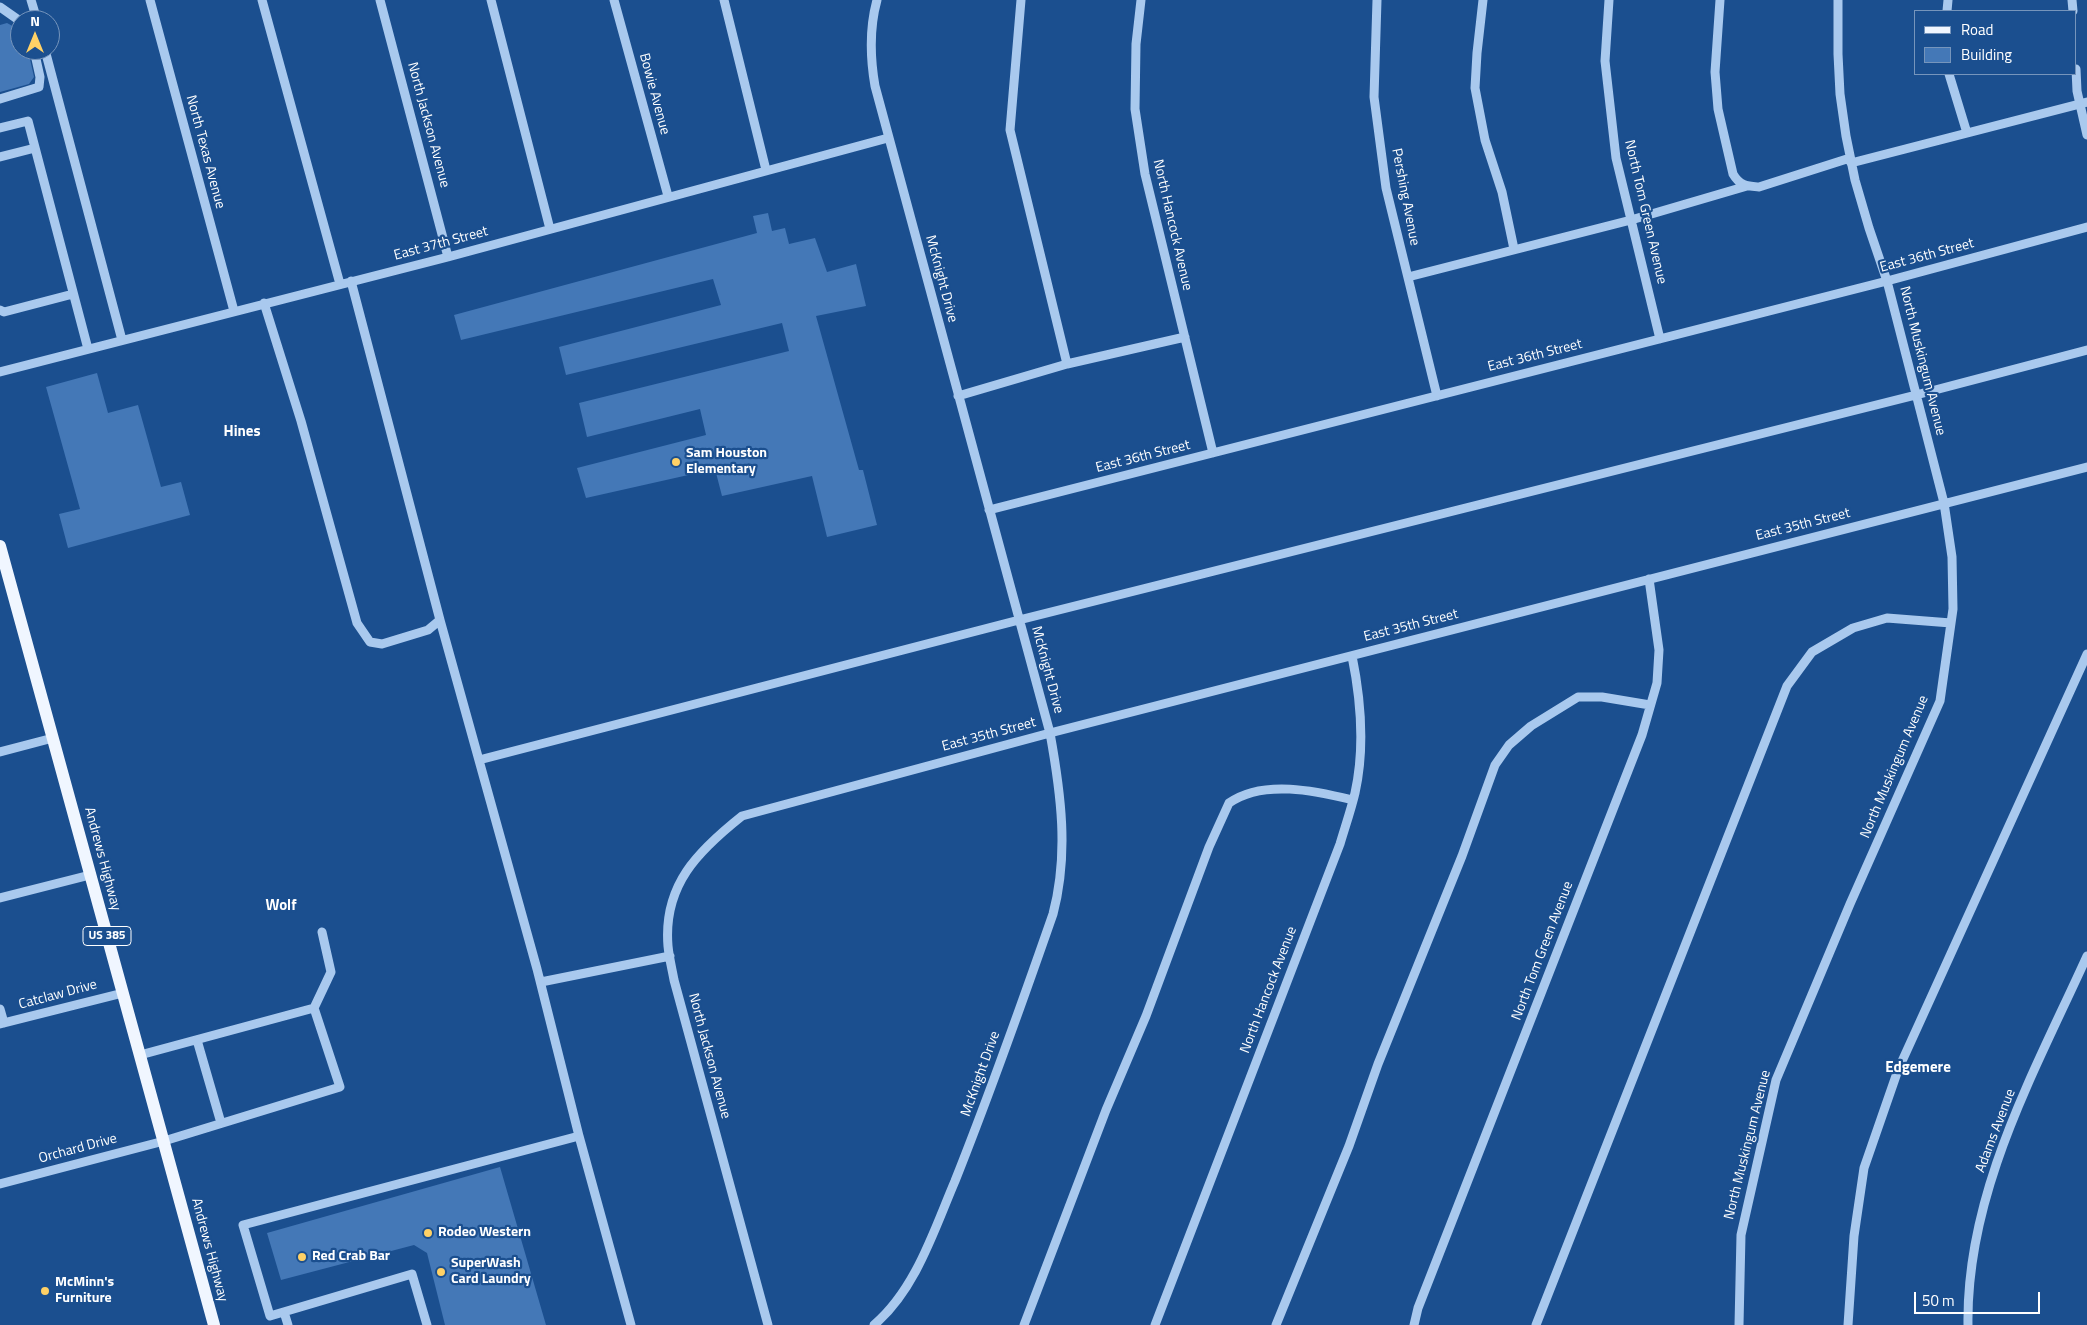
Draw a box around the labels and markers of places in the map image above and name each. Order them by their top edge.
place label: Sam Houston Elementary [686,446,767,478]
marker: Sam Houston Elementary [670,456,682,468]
place label: Rodeo Western [438,1225,531,1241]
marker: Rodeo Western [422,1227,434,1239]
place label: Red Crab Bar [312,1249,390,1265]
marker: Red Crab Bar [296,1251,308,1263]
place label: SuperWash Card Laundry [451,1256,531,1288]
marker: SuperWash Card Laundry [435,1266,447,1278]
place label: McMinn's Furniture [55,1275,114,1308]
marker: McMinn's Furniture [39,1285,51,1297]

